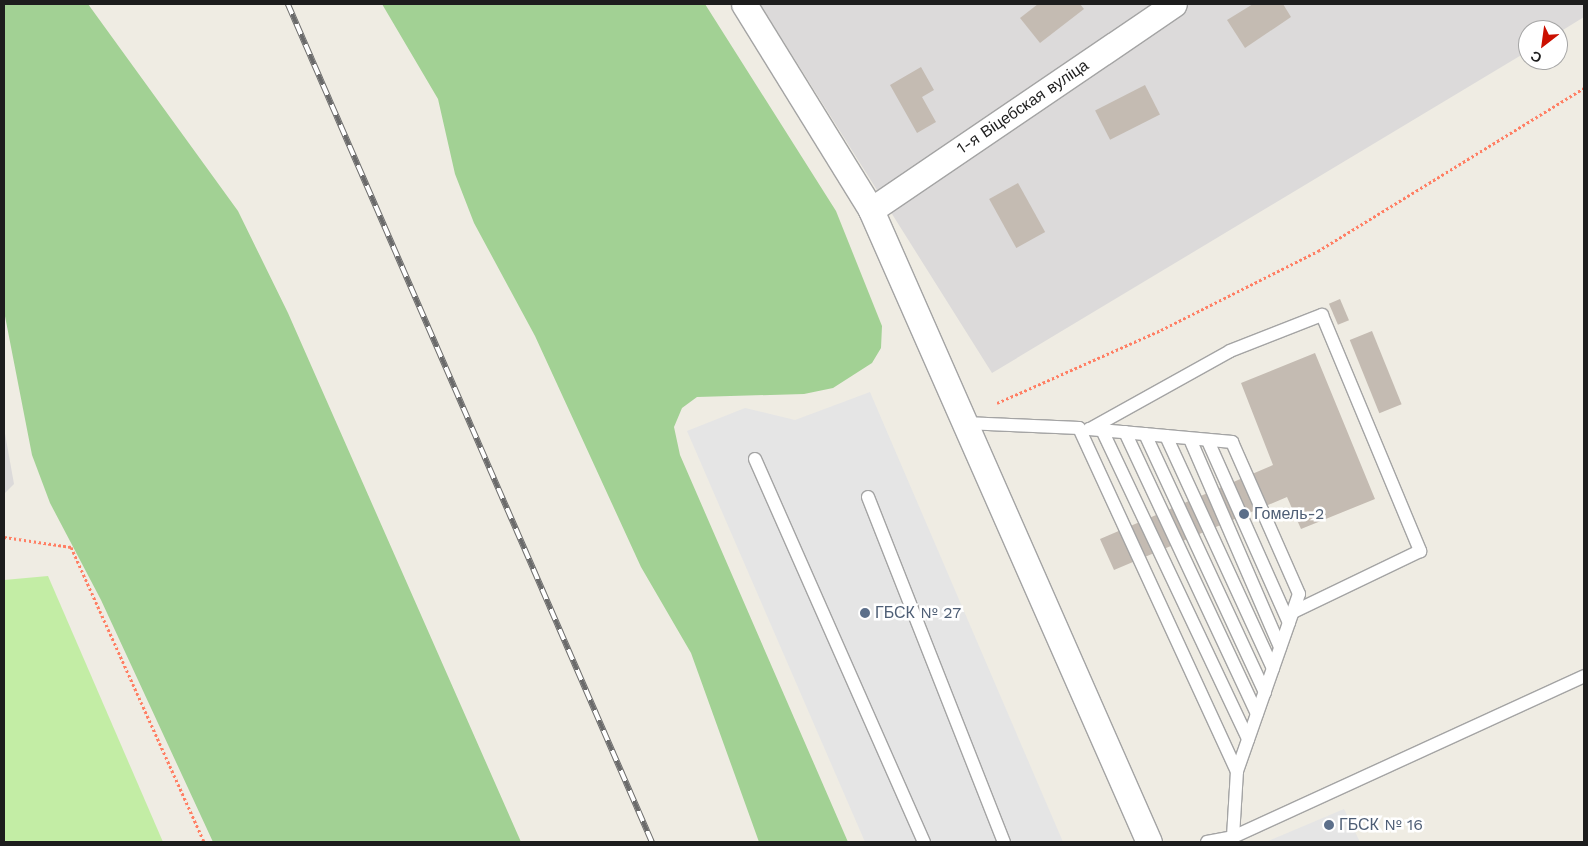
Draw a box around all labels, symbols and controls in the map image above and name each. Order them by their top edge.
north arrow [1518,20,1568,70]
text: С [1528,48,1544,67]
street label: 1-я Віцебская вуліца [954,56,1092,158]
place label: Гомель-2 [1254,504,1324,524]
marker: Гомель-2 [1238,508,1250,520]
place label: ГБСК № 27 [875,603,961,623]
marker: ГБСК № 27 [859,607,871,619]
place label: ГБСК № 16 [1339,815,1423,835]
marker: ГБСК № 16 [1323,819,1335,831]

